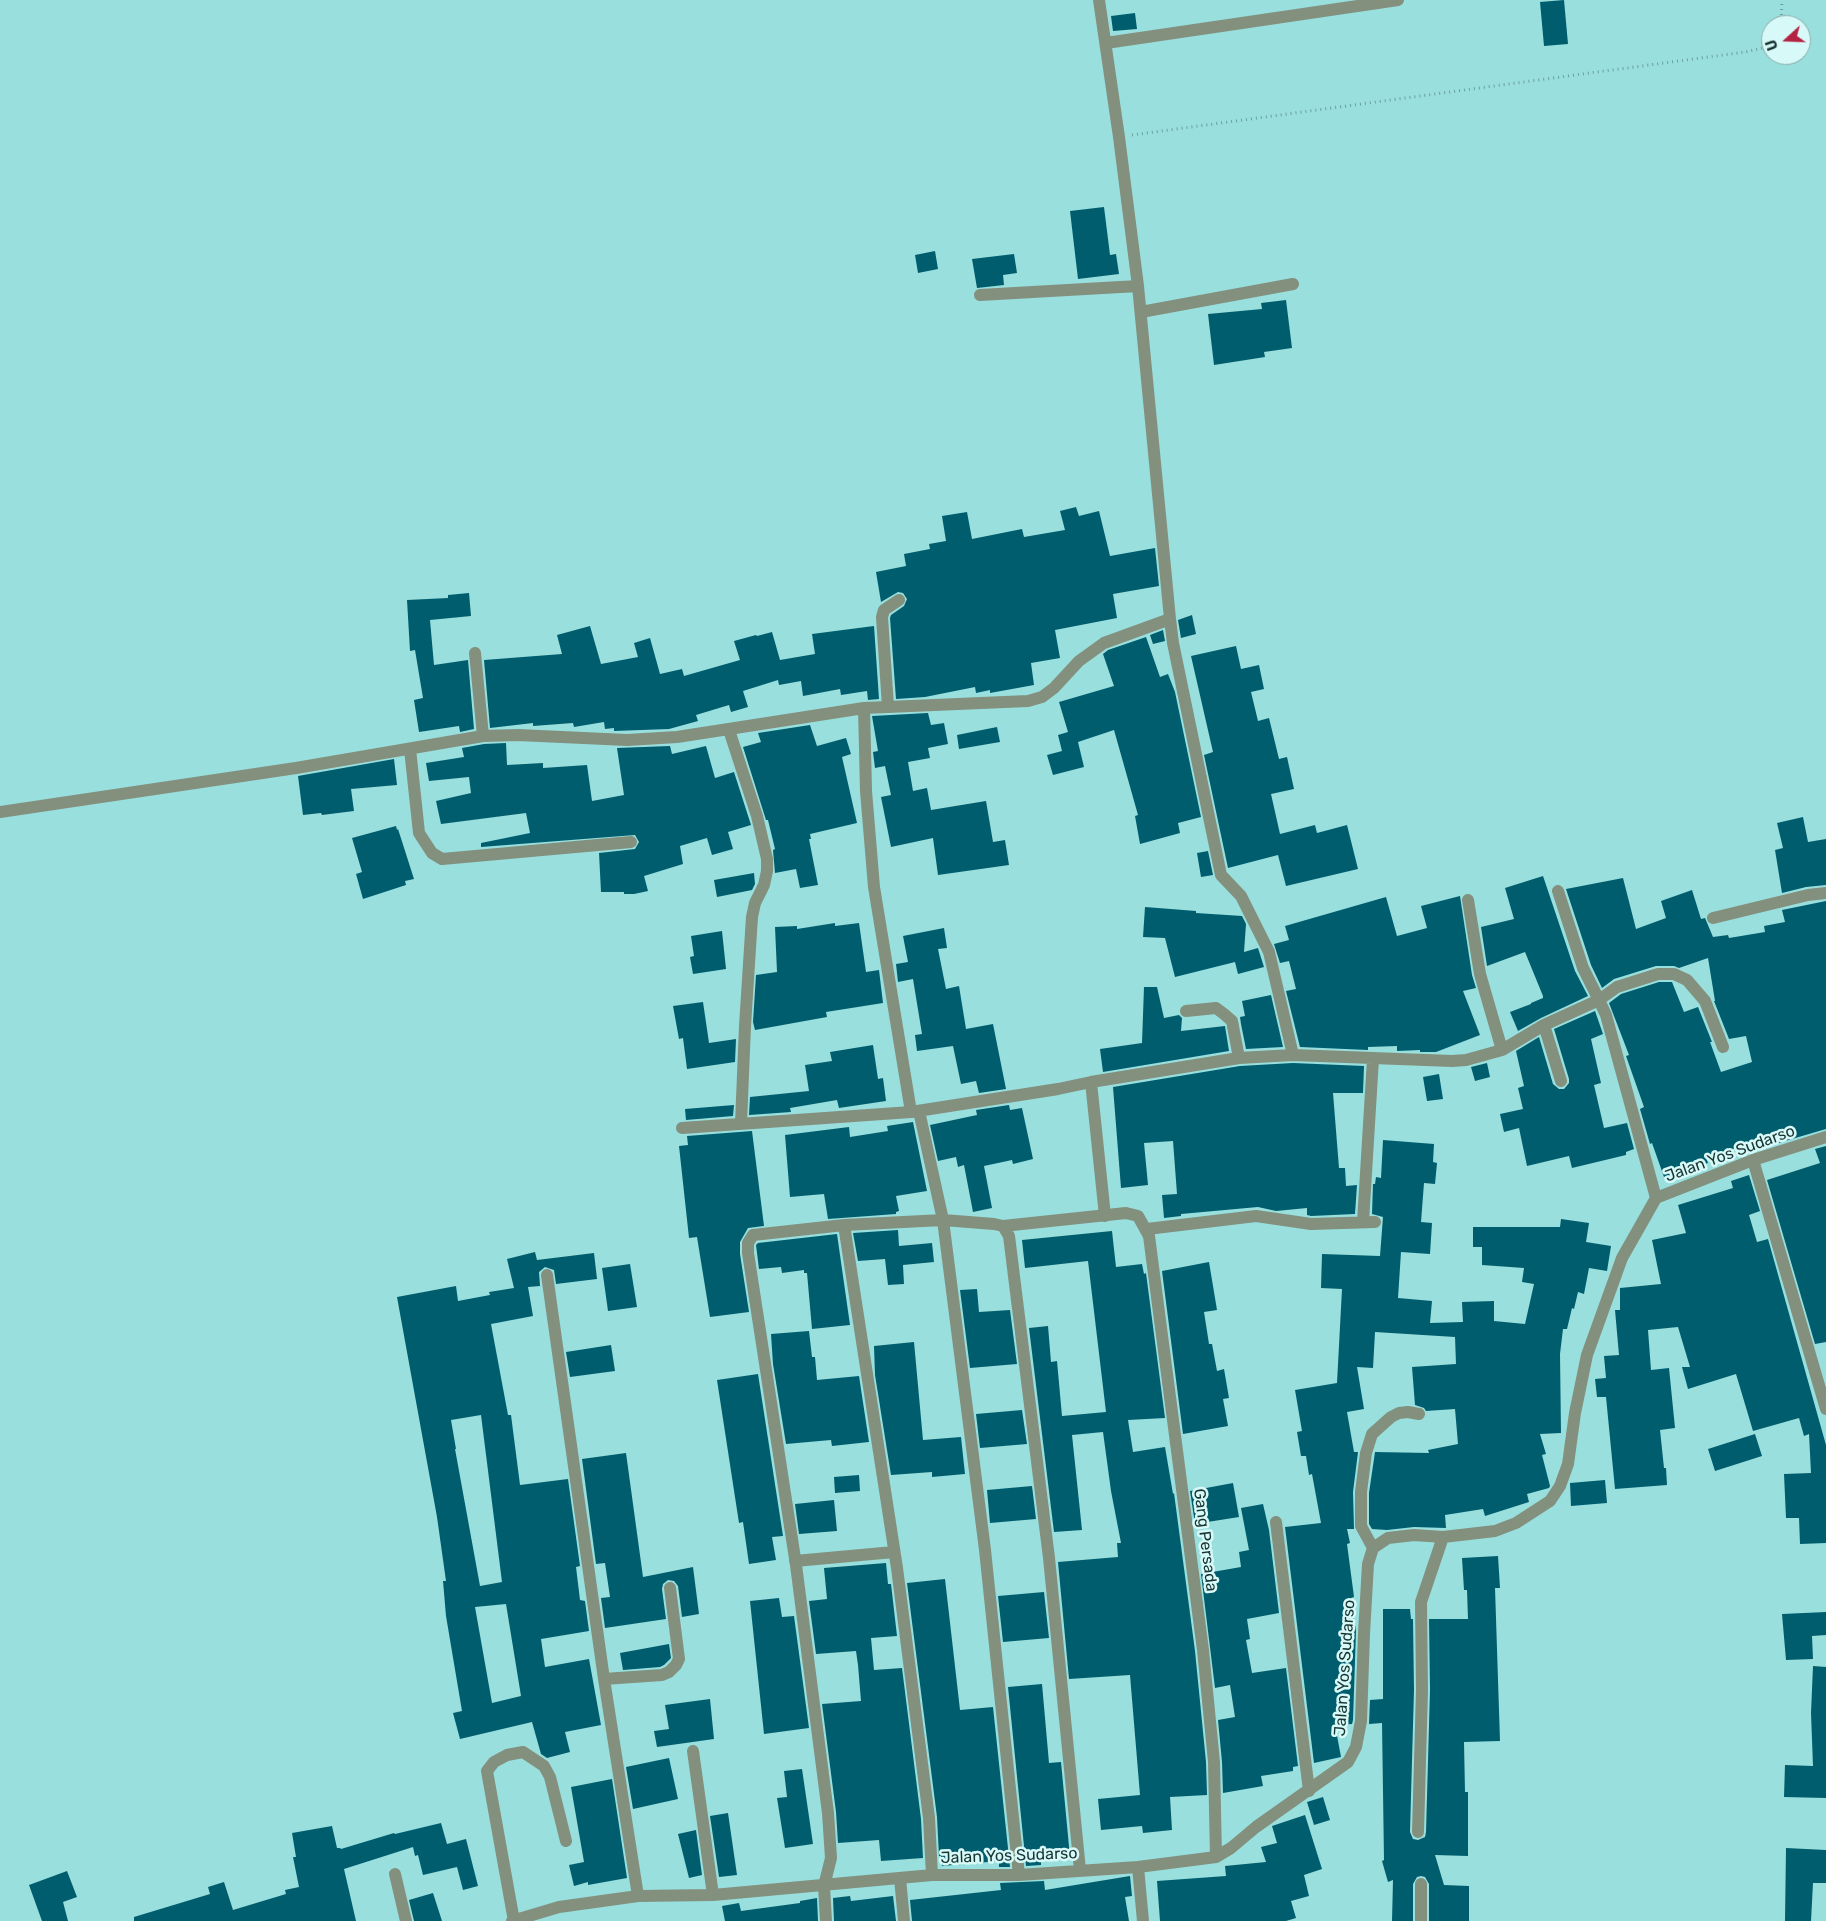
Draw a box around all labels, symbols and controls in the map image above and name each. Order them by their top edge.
north arrow [1761,15,1811,65]
text: U [1763,37,1782,53]
street label: Jalan Yos Sudarso [1662,1122,1798,1186]
street label: Gang Persada [1189,1487,1221,1593]
street label: Jalan Yos Sudarso [1331,1599,1359,1737]
street label: Jalan Yos Sudarso [940,1844,1078,1868]

